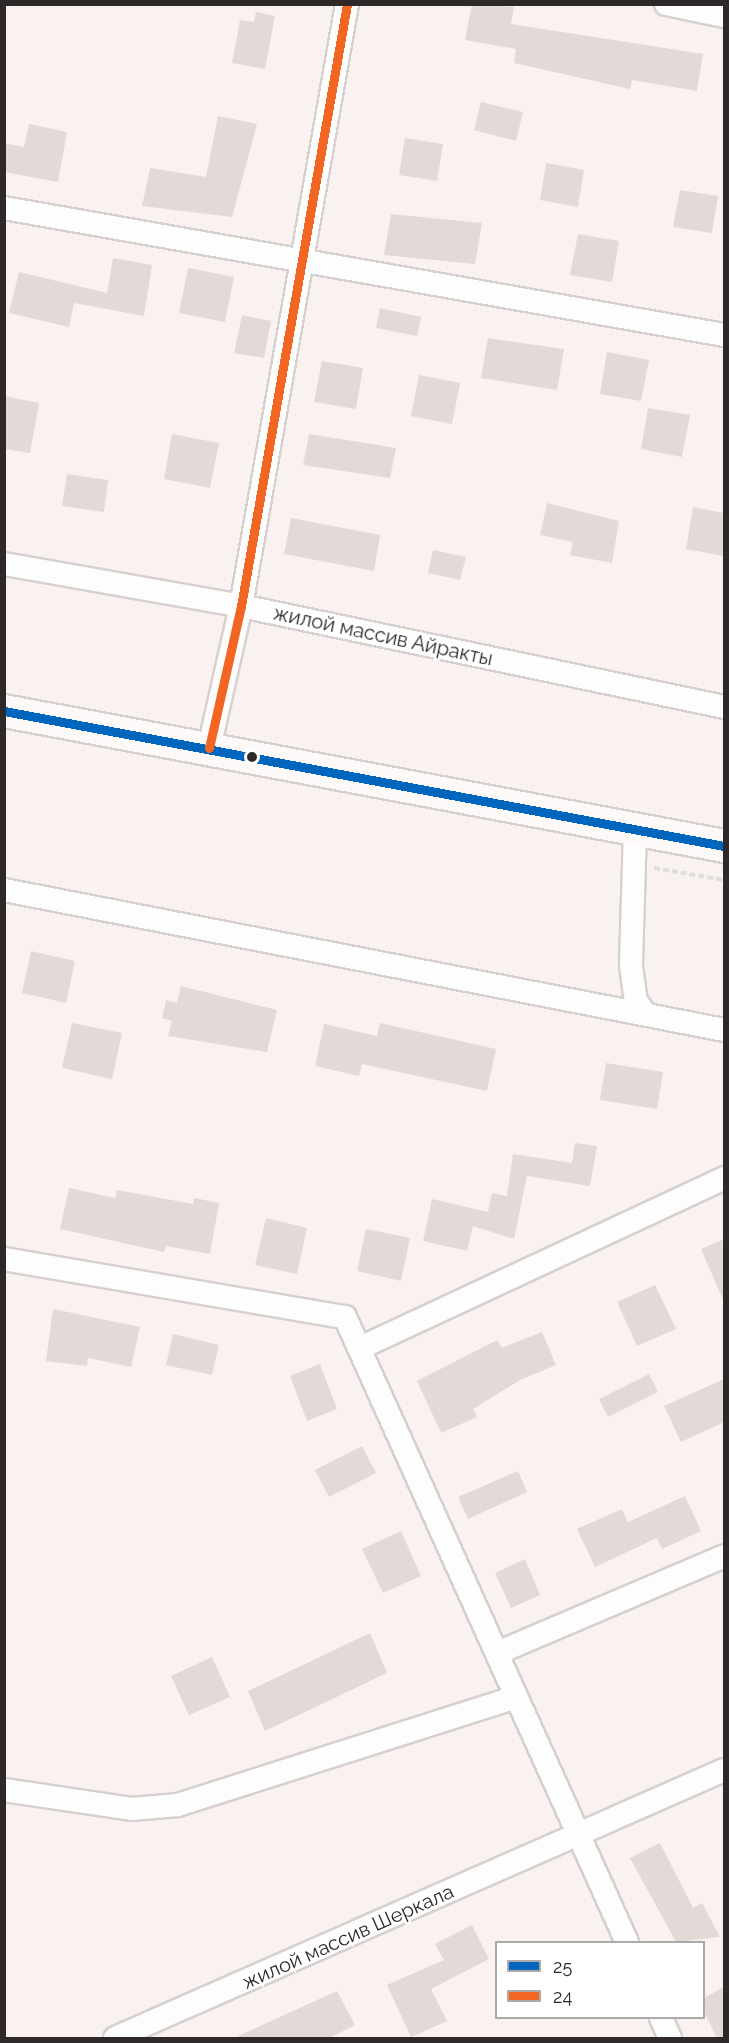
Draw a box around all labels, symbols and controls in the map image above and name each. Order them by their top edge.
street label: жилой массив Айракты [271,601,495,671]
unlabelled marker [246,751,258,763]
street label: жилой массив Шеркала [239,1879,457,1995]
legend [495,1941,705,2019]
text: 25 [553,1956,572,1977]
text: 24 [553,1986,572,2007]

